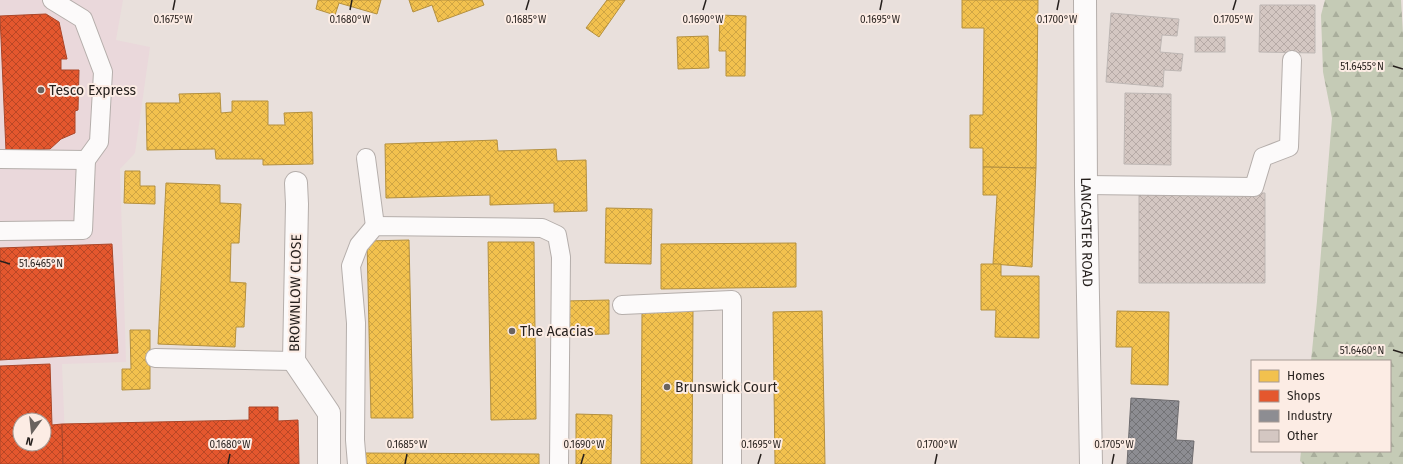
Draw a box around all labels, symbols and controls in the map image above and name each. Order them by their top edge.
text: 0.1675°W [153,14,193,26]
text: 0.1680°W [329,14,371,26]
text: 0.1685°W [506,14,547,26]
text: 0.1690°W [683,14,724,26]
text: 0.1695°W [860,14,901,26]
text: 0.1700°W [1037,14,1078,26]
text: 0.1705°W [1213,14,1254,26]
text: 51.6455°N [1340,61,1384,73]
place label: Tesco Express [49,82,137,99]
marker: Tesco Express [36,85,46,95]
street label: LANCASTER ROAD [1077,177,1096,287]
street label: BROWNLOW CLOSE [286,234,305,352]
text: 51.6465°N [19,258,63,270]
place label: The Acacias [520,323,594,340]
marker: The Acacias [507,326,517,336]
text: 51.6460°N [1340,345,1384,357]
legend [1251,360,1391,452]
text: Homes [1287,369,1325,383]
place label: Brunswick Court [675,379,779,396]
marker: Brunswick Court [662,382,672,392]
text: Shops [1287,389,1321,403]
text: Industry [1287,409,1332,423]
north arrow [12,412,52,452]
text: Other [1287,429,1318,443]
text: N [24,434,35,448]
text: 0.1680°W [209,439,251,451]
text: 0.1685°W [387,439,428,451]
text: 0.1690°W [564,439,605,451]
text: 0.1695°W [741,439,782,451]
text: 0.1700°W [917,439,958,451]
text: 0.1705°W [1094,439,1135,451]

